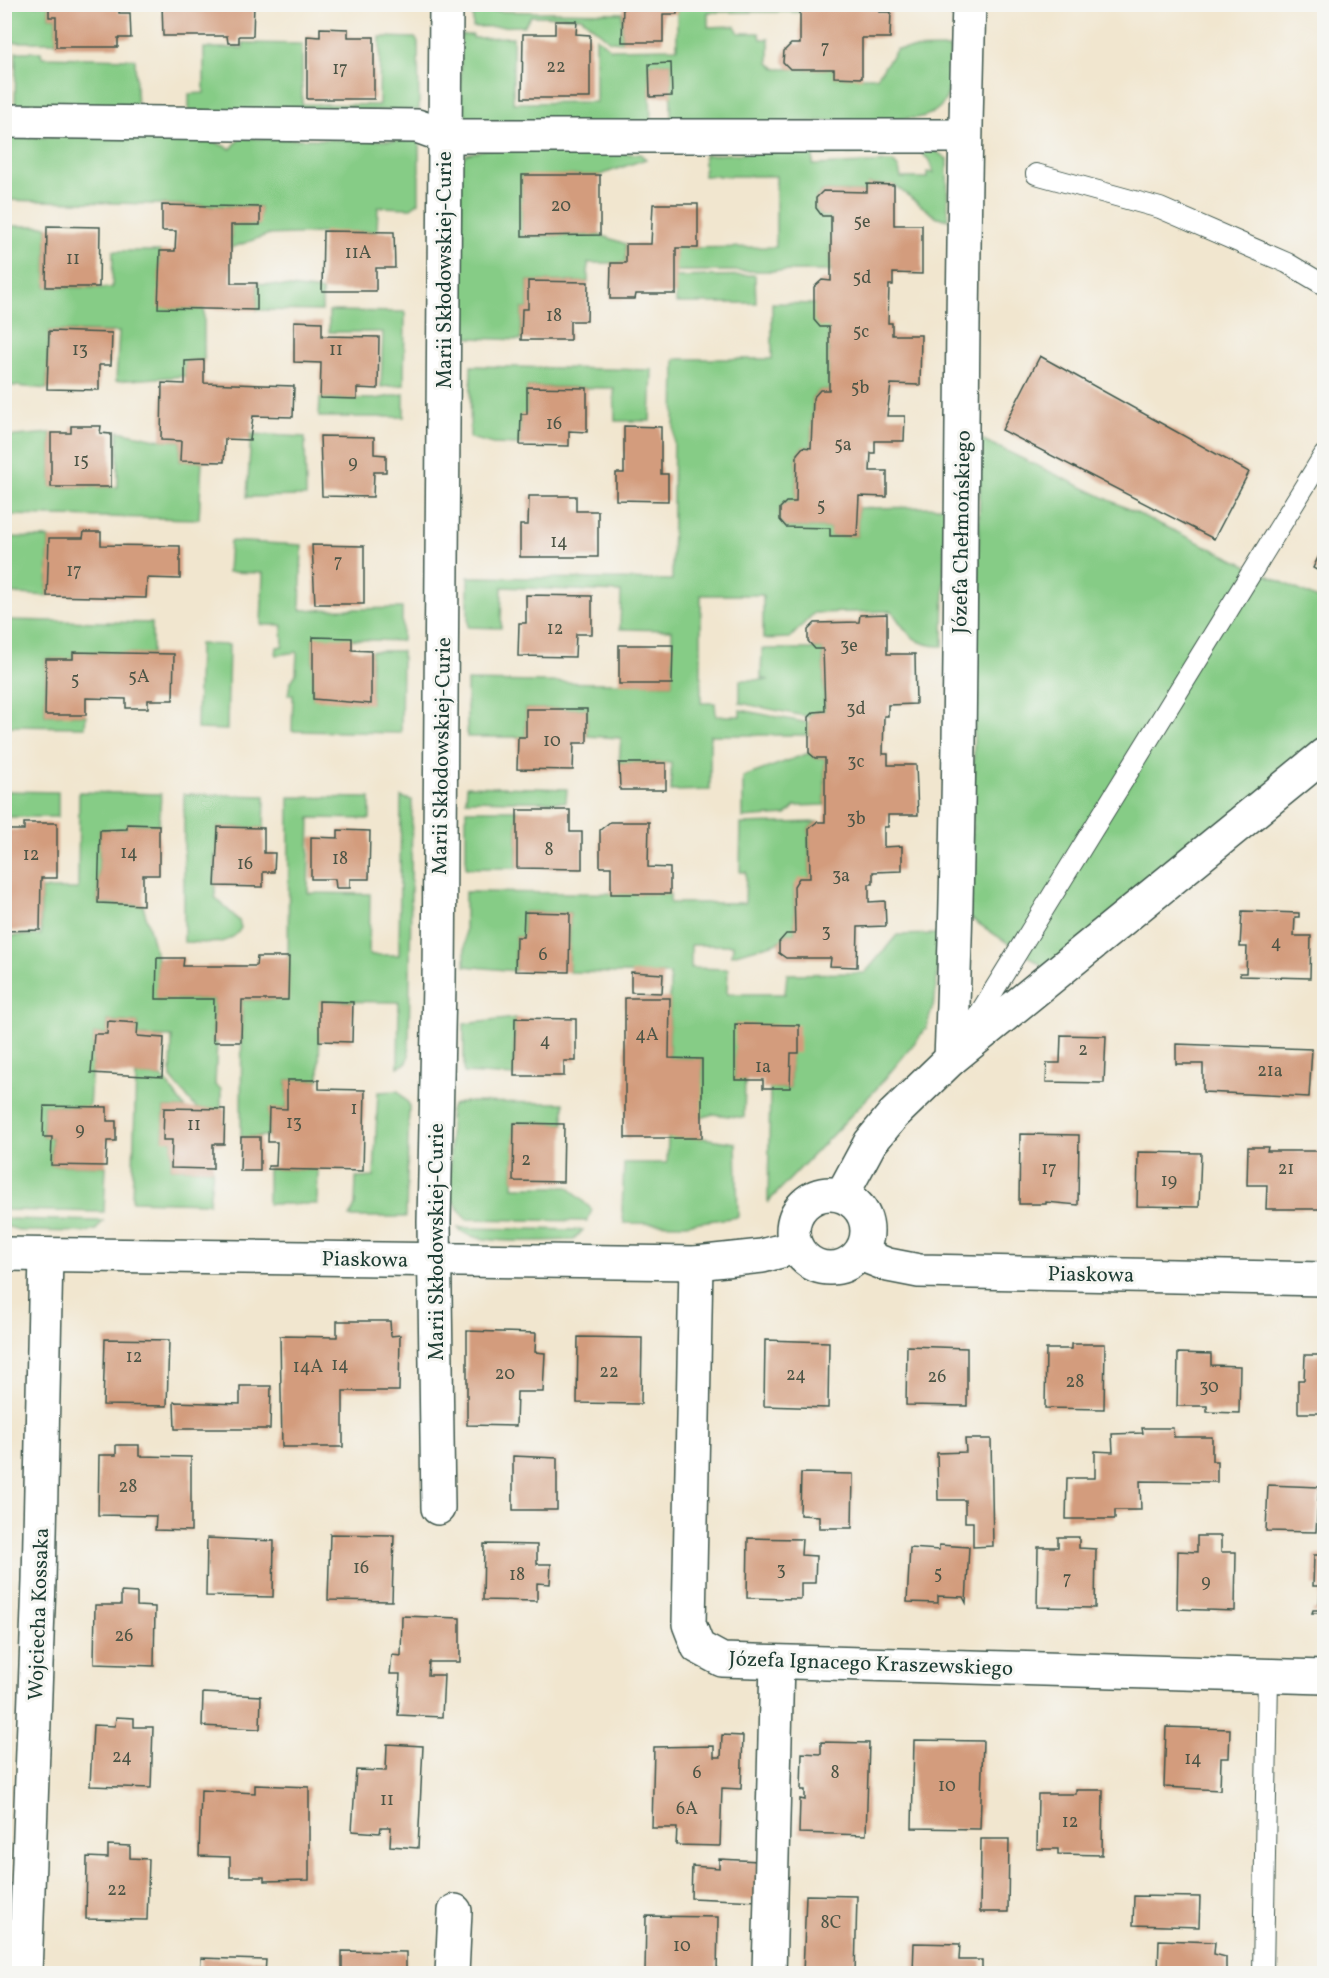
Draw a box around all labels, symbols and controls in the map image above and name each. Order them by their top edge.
house number: 7 [821,36,829,61]
house number: 22 [546,55,566,80]
house number: 17 [332,57,348,82]
street label: Marii Skłodowskiej-Curie [431,151,460,389]
house number: 20 [551,194,571,219]
house number: 5e [853,210,871,235]
house number: 11A [345,241,372,266]
house number: 11 [66,247,80,272]
house number: 5d [853,266,871,291]
house number: 18 [546,304,562,329]
house number: 5c [853,320,869,345]
house number: 13 [72,338,88,363]
house number: 11 [329,338,343,363]
house number: 5b [851,376,869,401]
house number: 16 [546,412,562,437]
street label: Józefa Chełmońskiego [946,430,979,634]
house number: 5a [834,433,852,458]
house number: 15 [73,449,89,474]
house number: 9 [348,451,358,476]
house number: 5 [817,494,825,519]
house number: 14 [550,530,568,555]
house number: 7 [334,550,342,575]
house number: 17 [66,559,82,584]
house number: 12 [547,617,563,642]
house number: 3e [840,634,858,659]
street label: Marii Skłodowskiej-Curie [426,637,459,875]
house number: 5A [128,665,150,690]
house number: 5 [71,668,79,693]
house number: 3d [846,697,866,722]
house number: 10 [543,729,561,754]
house number: 3c [847,750,865,775]
house number: 3b [846,807,866,832]
house number: 8 [544,838,554,863]
house number: 14 [120,841,138,866]
house number: 12 [23,843,39,868]
house number: 18 [332,847,348,872]
house number: 16 [237,852,253,877]
house number: 3a [832,864,850,889]
house number: 3 [821,920,831,945]
house number: 4 [1271,931,1281,956]
house number: 6 [538,943,548,968]
house number: 4A [635,1023,659,1048]
house number: 4 [540,1029,550,1054]
house number: 2 [1078,1038,1088,1063]
house number: 1a [755,1055,771,1080]
house number: 21a [1257,1059,1283,1084]
house number: 1 [351,1097,357,1122]
house number: 13 [286,1111,302,1136]
house number: 11 [187,1113,201,1138]
house number: 9 [75,1118,85,1143]
street label: Marii Skłodowskiej-Curie [423,1123,452,1361]
house number: 2 [521,1148,531,1173]
house number: 17 [1041,1157,1057,1182]
house number: 21 [1278,1157,1294,1182]
house number: 19 [1161,1169,1177,1194]
street label: Piaskowa [321,1245,409,1276]
street label: Piaskowa [1047,1260,1135,1291]
house number: 12 [126,1345,142,1370]
house number: 14 [331,1353,349,1378]
house number: 14A [293,1355,324,1380]
house number: 22 [599,1360,619,1385]
house number: 20 [495,1362,515,1387]
house number: 24 [786,1363,806,1388]
house number: 26 [928,1365,946,1390]
house number: 28 [1066,1370,1084,1395]
house number: 30 [1199,1375,1219,1400]
house number: 28 [119,1475,137,1500]
street label: Wojciecha Kossaka [22,1527,57,1701]
house number: 16 [353,1556,369,1581]
house number: 3 [776,1558,786,1583]
house number: 5 [934,1562,942,1587]
house number: 18 [509,1563,525,1588]
house number: 7 [1063,1567,1071,1592]
house number: 9 [1201,1570,1211,1595]
house number: 26 [115,1624,133,1649]
street label: Józefa Ignacego Kraszewskiego [728,1645,1014,1684]
house number: 24 [112,1745,132,1770]
house number: 14 [1184,1747,1202,1772]
house number: 6 [692,1761,702,1786]
house number: 8 [830,1761,840,1786]
house number: 10 [938,1774,956,1799]
house number: 11 [380,1788,394,1813]
house number: 6A [676,1797,698,1822]
house number: 12 [1062,1810,1078,1835]
house number: 22 [107,1878,127,1903]
house number: 8C [821,1911,841,1936]
house number: 10 [673,1934,691,1959]

